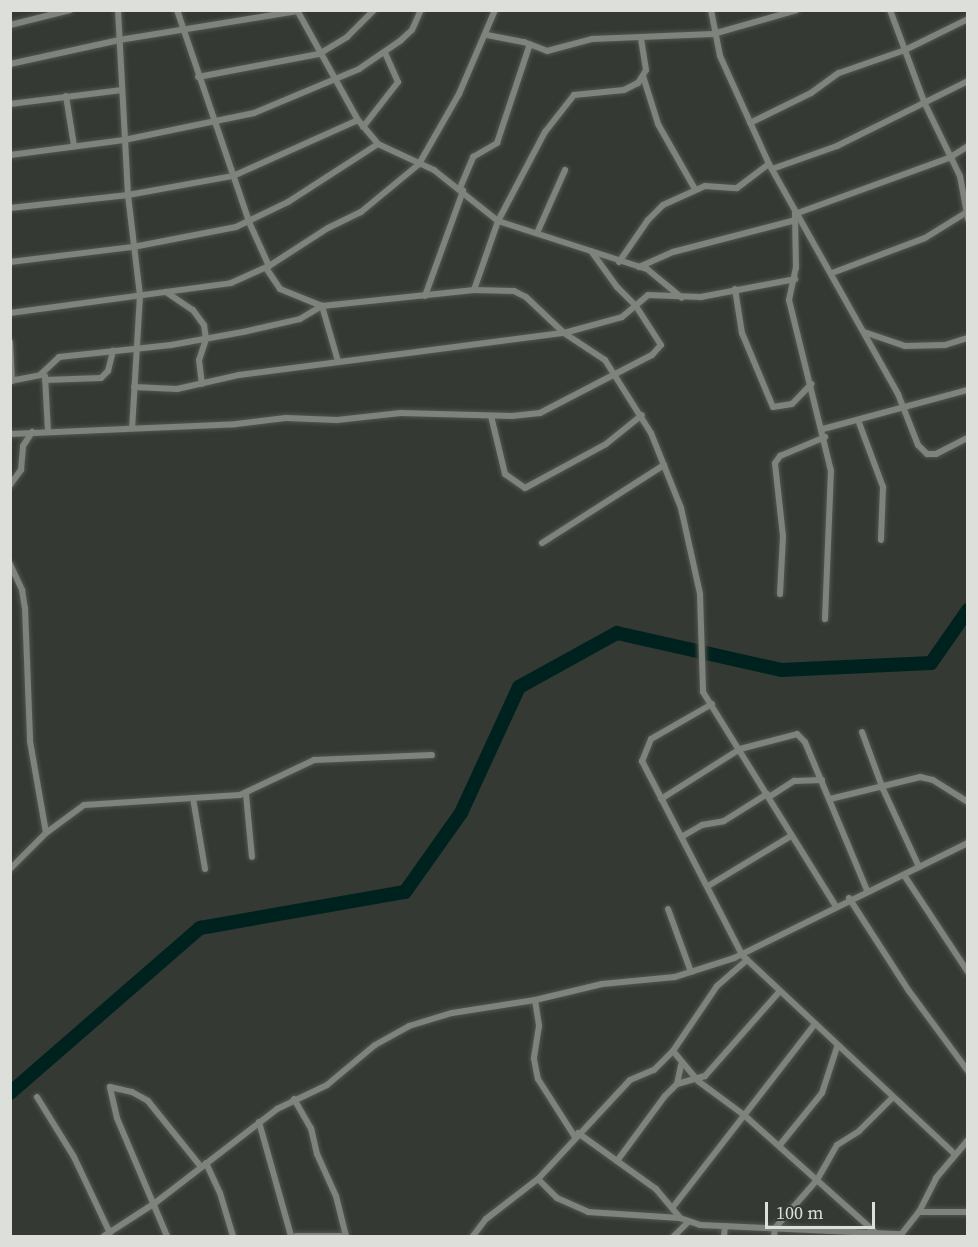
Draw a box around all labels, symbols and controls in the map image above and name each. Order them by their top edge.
scale bar [768,1190,878,1228]
text: 100 m [776,1200,823,1225]

